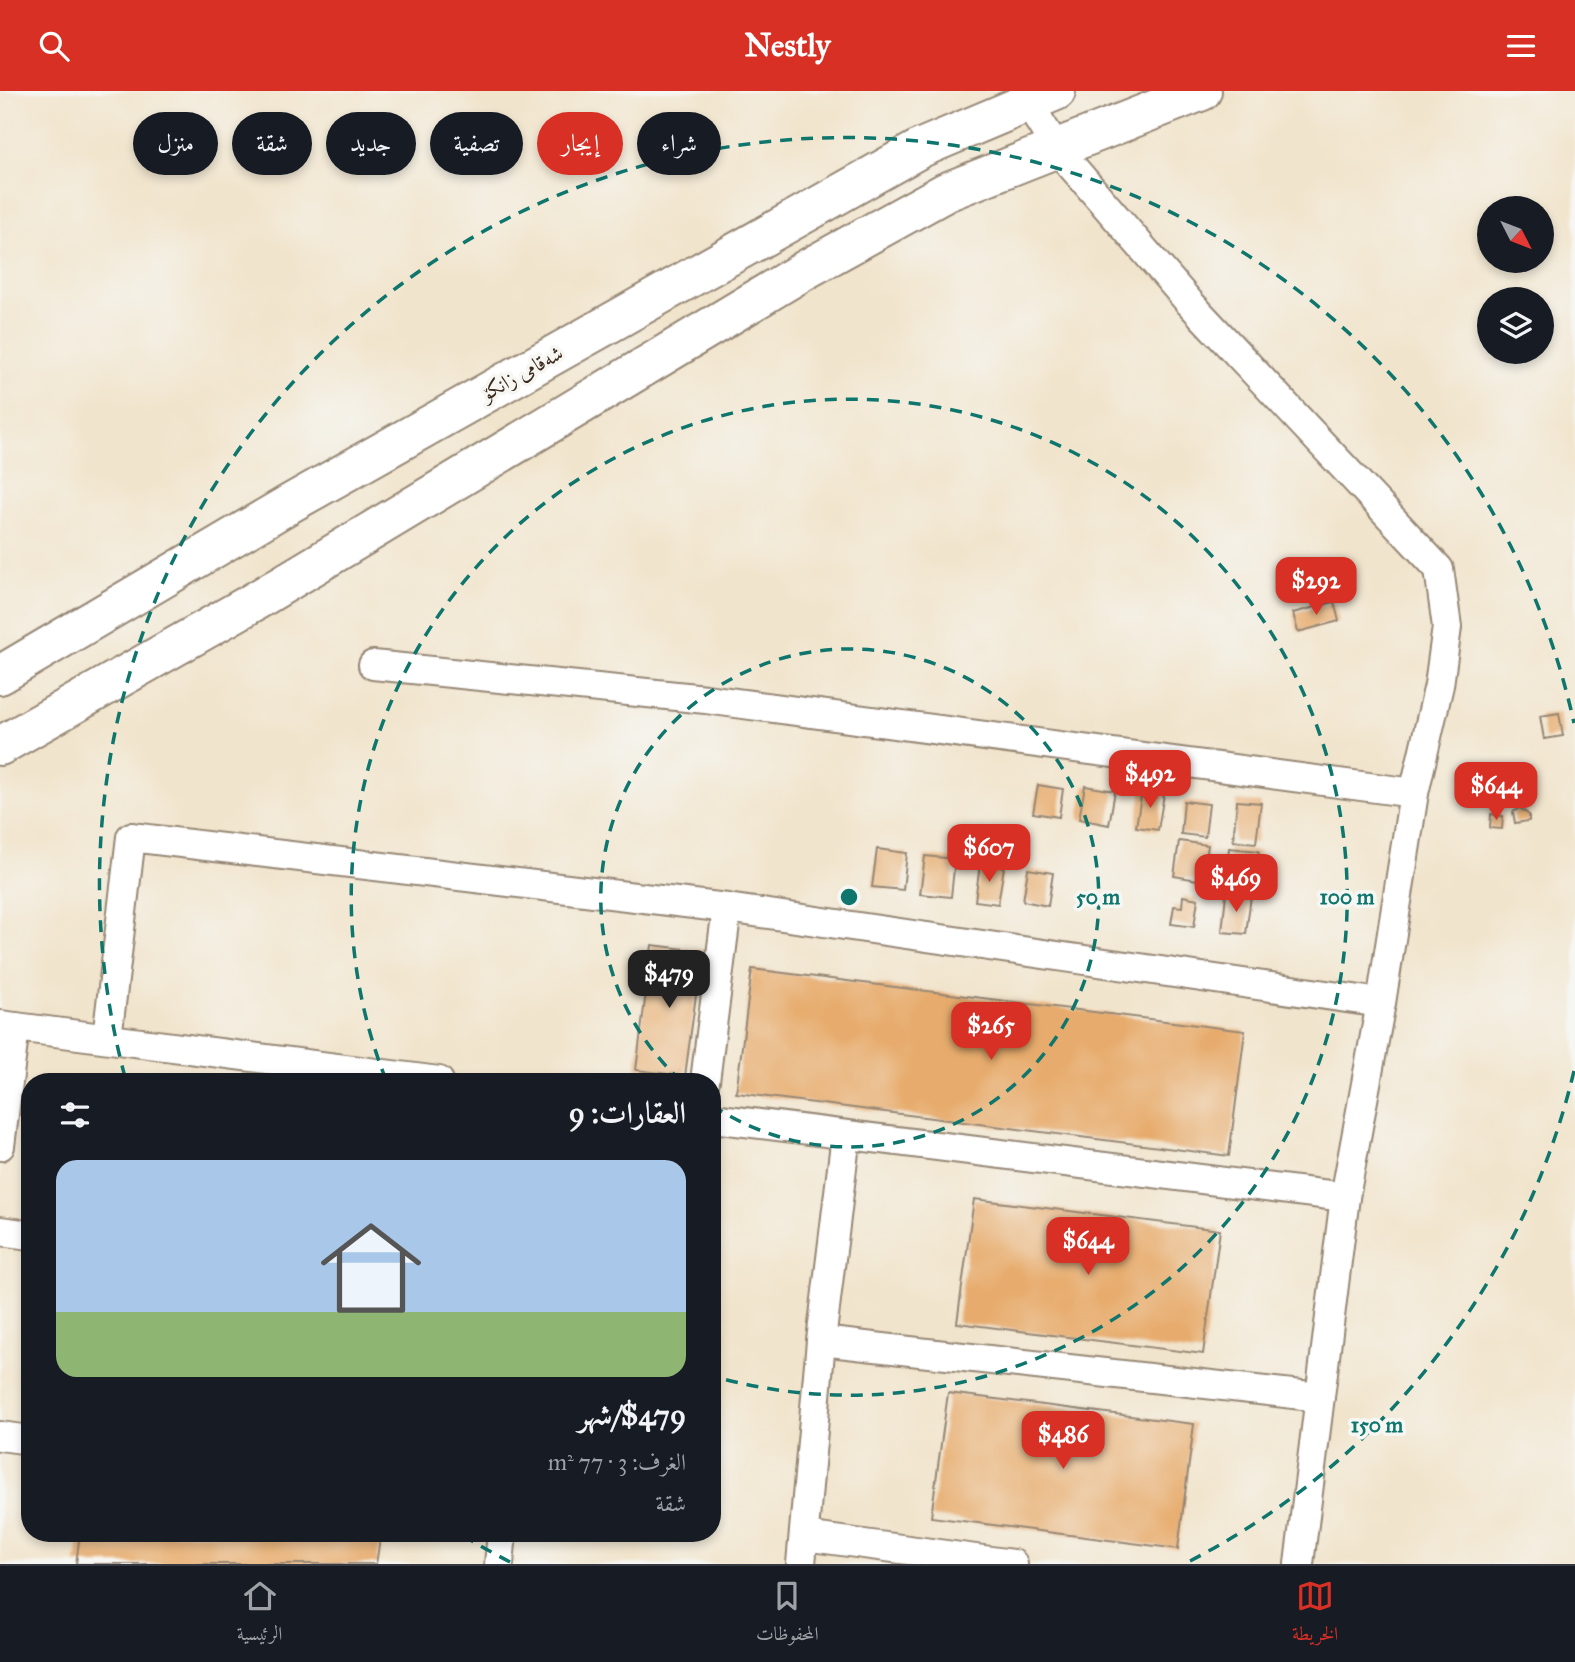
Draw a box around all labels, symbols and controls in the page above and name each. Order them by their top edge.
text: Nestly [744,26,831,65]
icon: search [35,27,73,65]
icon: menu [1502,27,1540,65]
chip: منزل [133,112,218,175]
chip: شقة [232,112,312,175]
chip: جديد [326,112,416,175]
chip: تصفية [430,112,523,175]
chip: إيجار [537,112,623,175]
chip: شراء [637,112,721,175]
north arrow [1477,196,1554,273]
map controls [1477,196,1554,364]
button: layers [1477,287,1554,364]
street label: شەقامی زانکۆ [475,340,568,407]
pin: $292 [1275,557,1357,617]
text: $292 [1292,566,1340,594]
pin: $492 [1109,751,1191,810]
text: $492 [1125,759,1175,787]
pin: $644 [1455,763,1537,822]
text: $644 [1470,771,1522,799]
pin: $607 [948,825,1030,884]
text: $607 [963,833,1015,861]
pin: $469 [1195,855,1277,914]
text: $469 [1211,863,1261,891]
text: 50 m [1076,884,1120,910]
text: 100 m [1320,884,1375,910]
centre of rings [837,885,861,909]
pin: $479 [628,951,710,1010]
text: $479 [644,959,694,987]
pin: $265 [950,1003,1032,1062]
text: $265 [967,1011,1015,1039]
text: العقارات: 9 [569,1095,686,1131]
icon: filters [56,1096,94,1134]
icon: home [308,1205,434,1331]
pin: $644 [1047,1217,1129,1277]
text: $644 [1062,1226,1114,1254]
text: $479/شهر [578,1397,686,1433]
pin: $486 [1022,1411,1104,1471]
text: 150 m [1351,1412,1403,1438]
text: $486 [1038,1420,1088,1448]
text: الغرف: 3 · 77 m² [548,1448,686,1476]
text: شقة [656,1489,686,1517]
tab: الرئيسية [237,1577,282,1652]
tab: المحفوظات [756,1577,819,1652]
tab: الخريطة [1292,1577,1338,1652]

